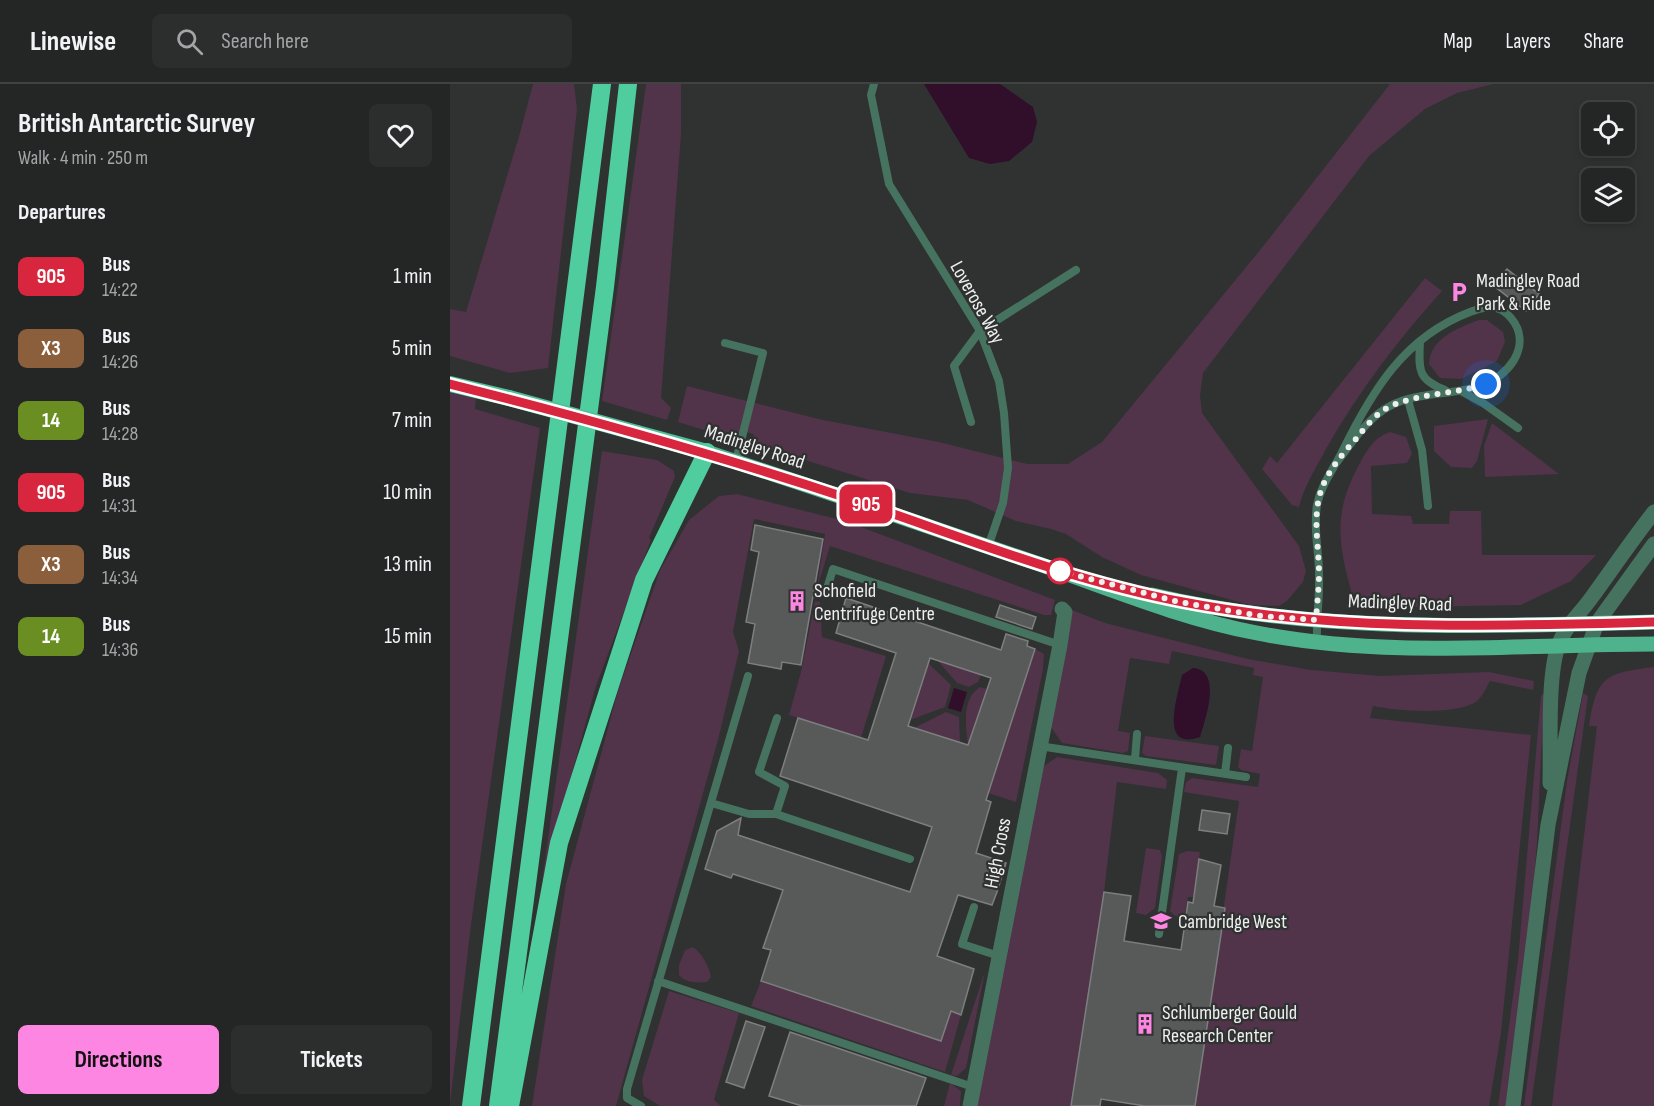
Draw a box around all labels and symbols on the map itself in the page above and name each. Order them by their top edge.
street label: Loverose Way [945,257,1010,348]
place label: Madingley Road Park & Ride [1476,269,1580,316]
parking icon: Madingley Road Park & Ride [1447,280,1471,304]
your location [1471,369,1501,399]
street label: Madingley Road [702,419,808,474]
line badge: 905 [832,484,900,524]
unlabelled marker [1047,558,1073,584]
place label: Schofield Centrifuge Centre [814,579,935,626]
building icon: Schofield Centrifuge Centre [785,589,809,613]
street label: Madingley Road [1348,589,1452,617]
street label: High Cross [979,816,1017,890]
school or university icon: Cambridge West [1149,909,1173,933]
place label: Cambridge West [1178,910,1287,934]
place label: Schlumberger Gould Research Center [1162,1001,1297,1048]
building icon: Schlumberger Gould Research Center [1133,1012,1157,1036]

